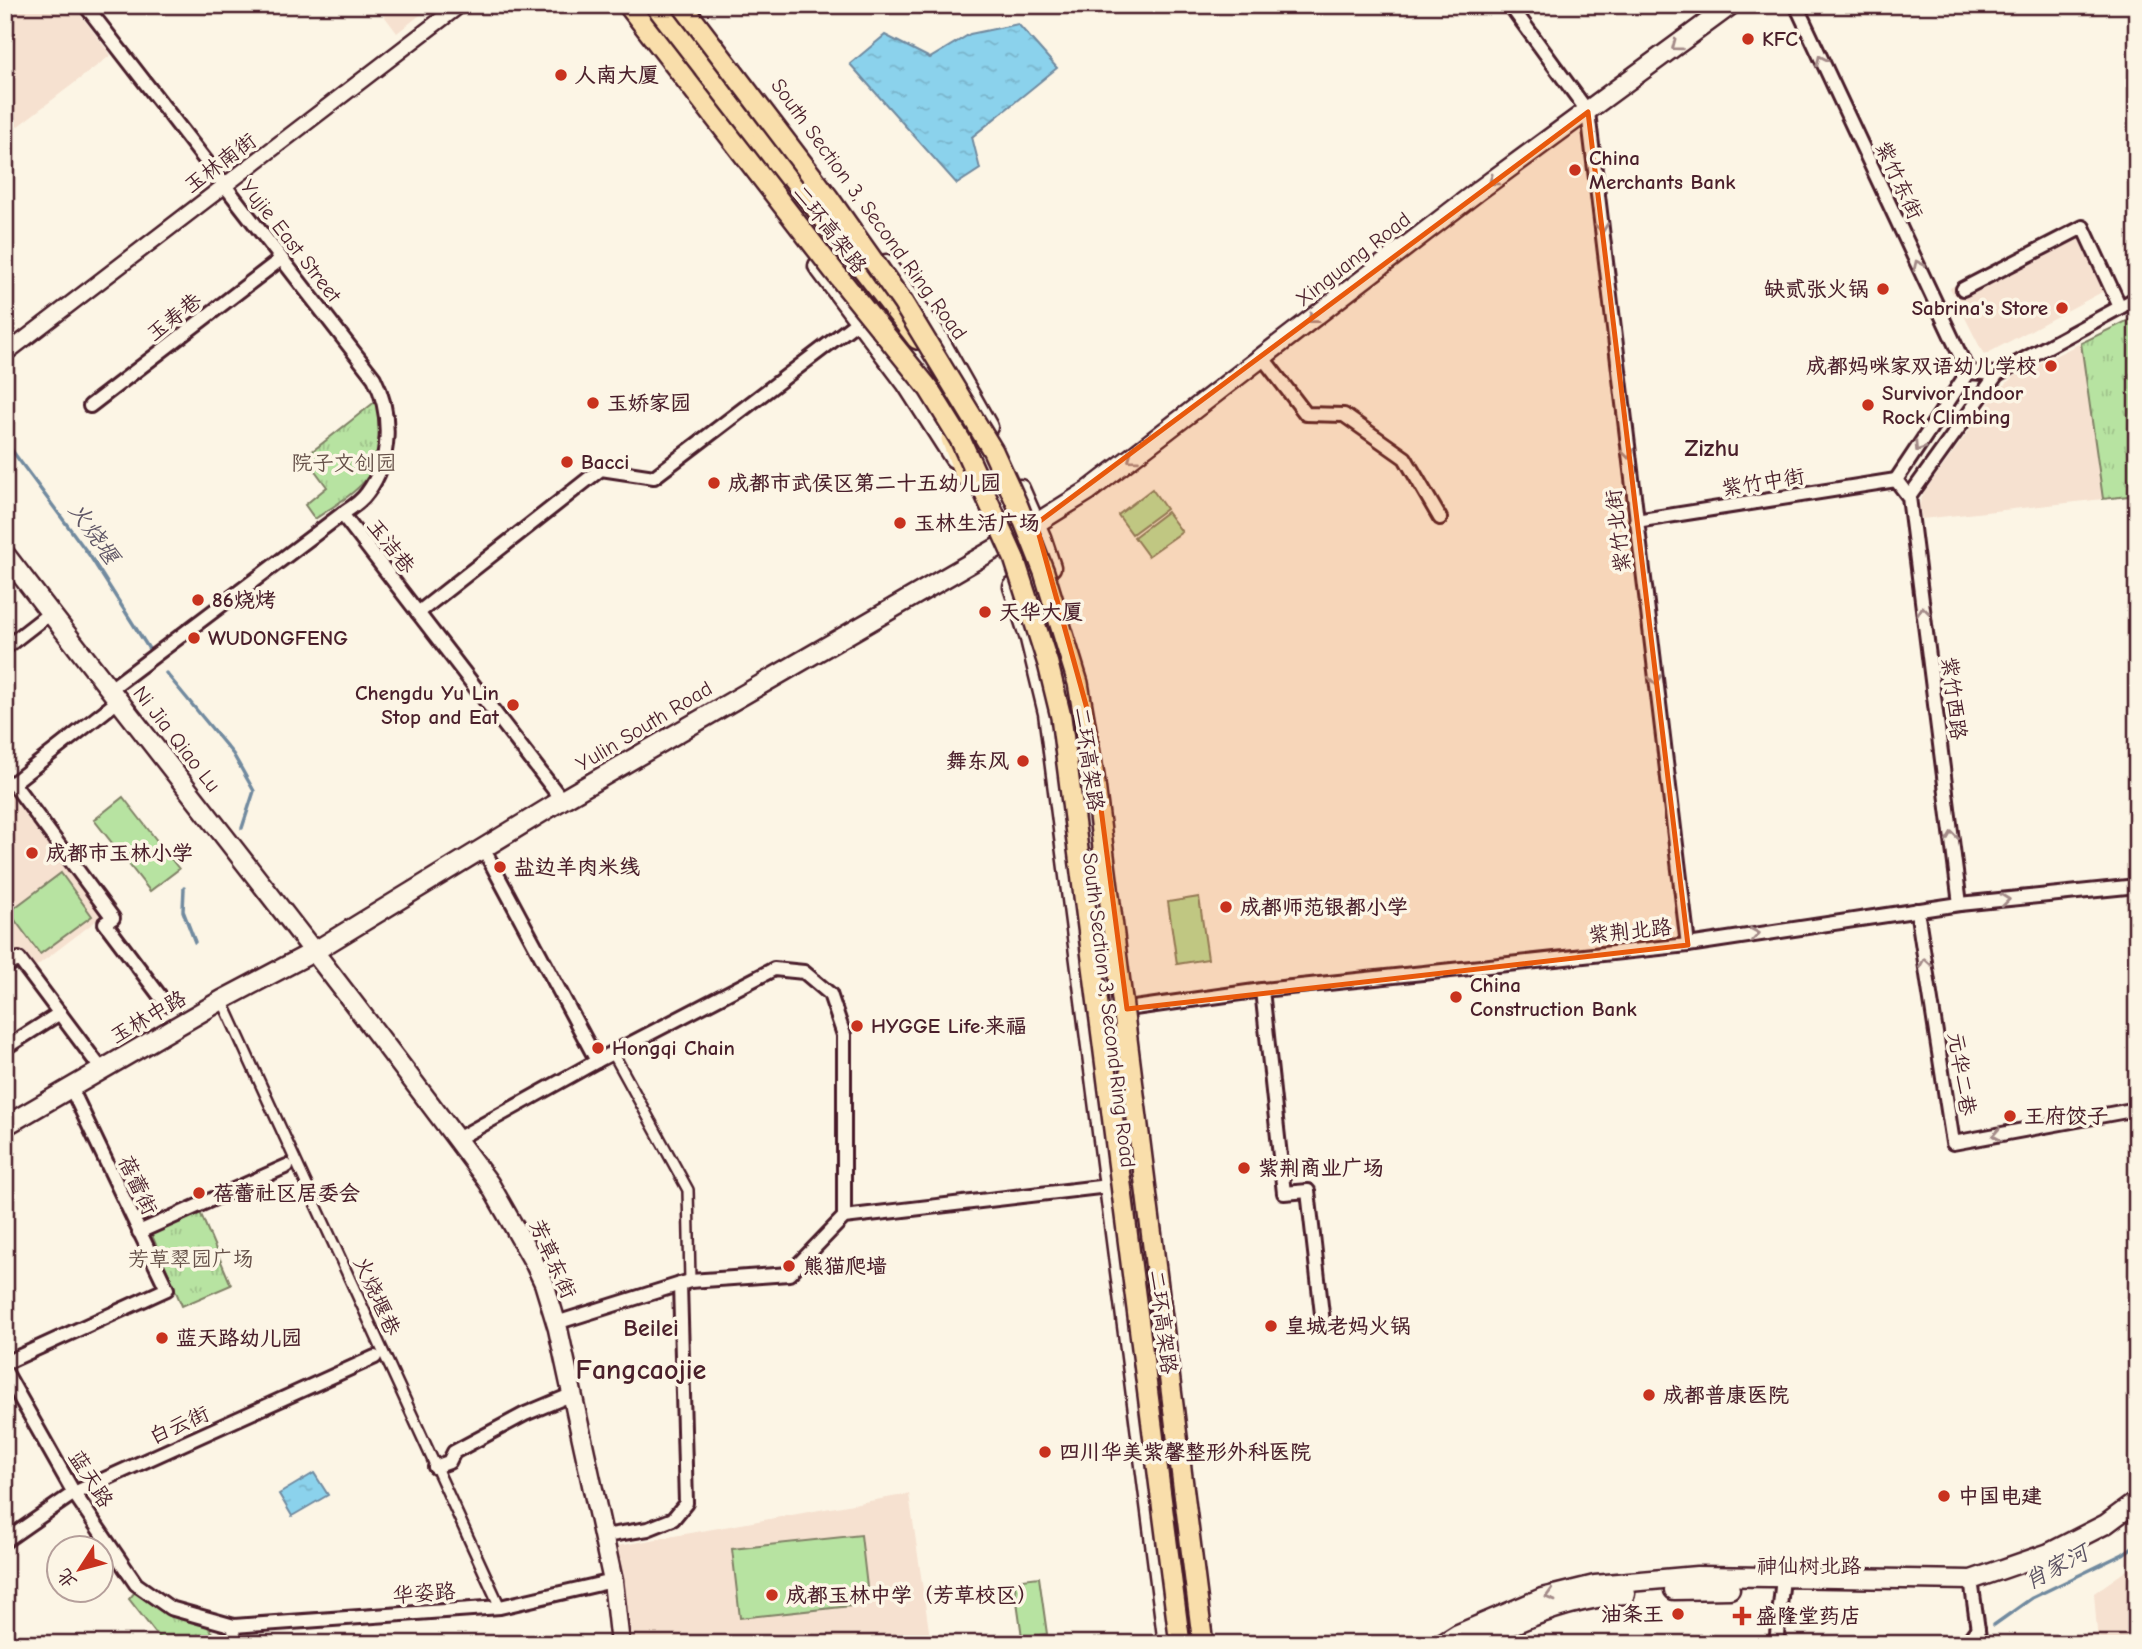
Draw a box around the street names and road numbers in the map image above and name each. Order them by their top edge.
street label: South Section 3, Second Ring Road [766,74,972,344]
street label: 玉林南街 [179,128,261,198]
street label: 紫竹东街 [1870,137,1928,223]
street label: Yujie East Street [236,175,347,308]
street label: 二环高架路 [788,180,872,278]
street label: Xinguang Road [1291,207,1415,311]
street label: 玉寿巷 [142,288,206,346]
street label: 紫竹中街 [1720,464,1806,500]
street label: 紫竹北街 [1601,488,1635,574]
street label: 玉洁巷 [362,514,420,578]
street label: 紫竹西路 [1937,655,1971,741]
street label: Yulin South Road [572,676,716,776]
street label: Ni Jia Qiao Lu [128,681,226,797]
street label: 二环高架路 [1070,705,1108,813]
street label: South Section 3, Second Ring Road [1078,851,1140,1169]
street label: 紫荆北路 [1587,915,1673,947]
street label: 玉林中路 [106,986,190,1048]
street label: 元华二巷 [1944,1031,1980,1117]
street label: 蓓蕾街 [114,1151,162,1219]
street label: 芳草东街 [525,1216,581,1302]
street label: 火烧堰巷 [349,1253,405,1339]
street label: 二环高架路 [1145,1268,1181,1376]
street label: 白云街 [145,1401,213,1449]
street label: 蓝天路 [64,1446,118,1512]
street label: 神仙树北路 [1757,1554,1862,1578]
street label: 华姿路 [392,1579,456,1607]

